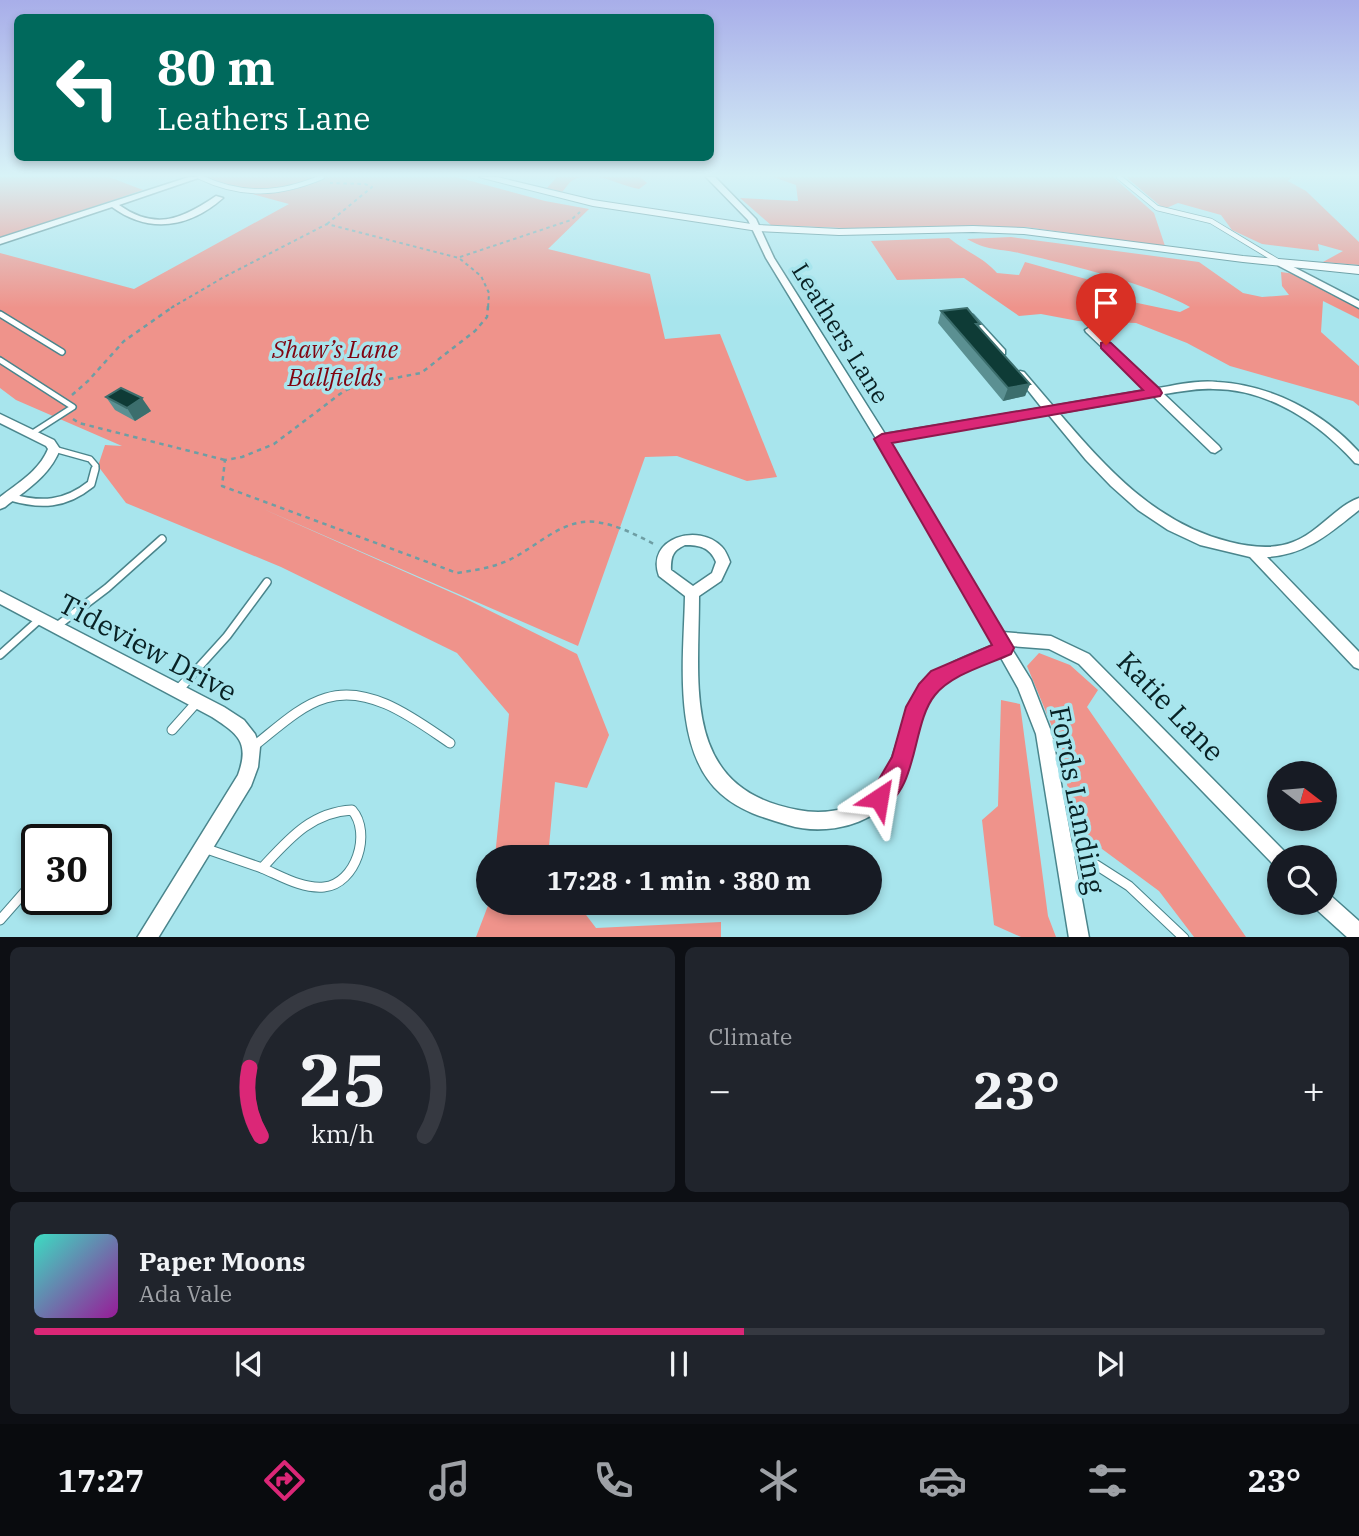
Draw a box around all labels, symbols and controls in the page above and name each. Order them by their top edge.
text: 80 m [157,35,275,98]
icon: left [42,42,133,133]
text: Leathers Lane [157,97,370,139]
street label: Leathers Lane [785,257,897,409]
pin [1076,273,1136,345]
icon: arrive [1087,284,1125,322]
park label: Shaw’s Lane Ballfields [271,333,398,393]
street label: Tideview Drive [52,584,244,710]
street label: Katie Lane [1109,643,1233,769]
street label: Fords Landing [1042,703,1114,897]
position arrow [842,761,916,835]
north arrow [1267,761,1337,831]
map controls [1267,761,1337,915]
speed limit sign: 30 [21,824,112,915]
button: search [1267,845,1337,915]
text: 17:28 · 1 min · 380 m [547,863,811,897]
text: Climate [709,1021,792,1051]
text: 25 [299,1031,386,1126]
text: 23° [973,1056,1060,1123]
text: − [709,1065,731,1114]
text: + [1302,1065,1325,1114]
text: km/h [311,1116,374,1149]
text: Paper Moons [139,1244,306,1278]
text: Ada Vale [139,1278,232,1308]
icon: previous [230,1345,268,1383]
icon: pause [660,1345,698,1383]
icon: next [1091,1345,1129,1383]
icon: directions [260,1456,309,1505]
icon: music [425,1456,474,1505]
icon: phone [589,1456,638,1505]
icon: climate [754,1456,803,1505]
icon: car [918,1456,967,1505]
icon: filters [1083,1456,1132,1505]
text: 17:27 [58,1459,144,1501]
text: 23° [1248,1459,1301,1501]

